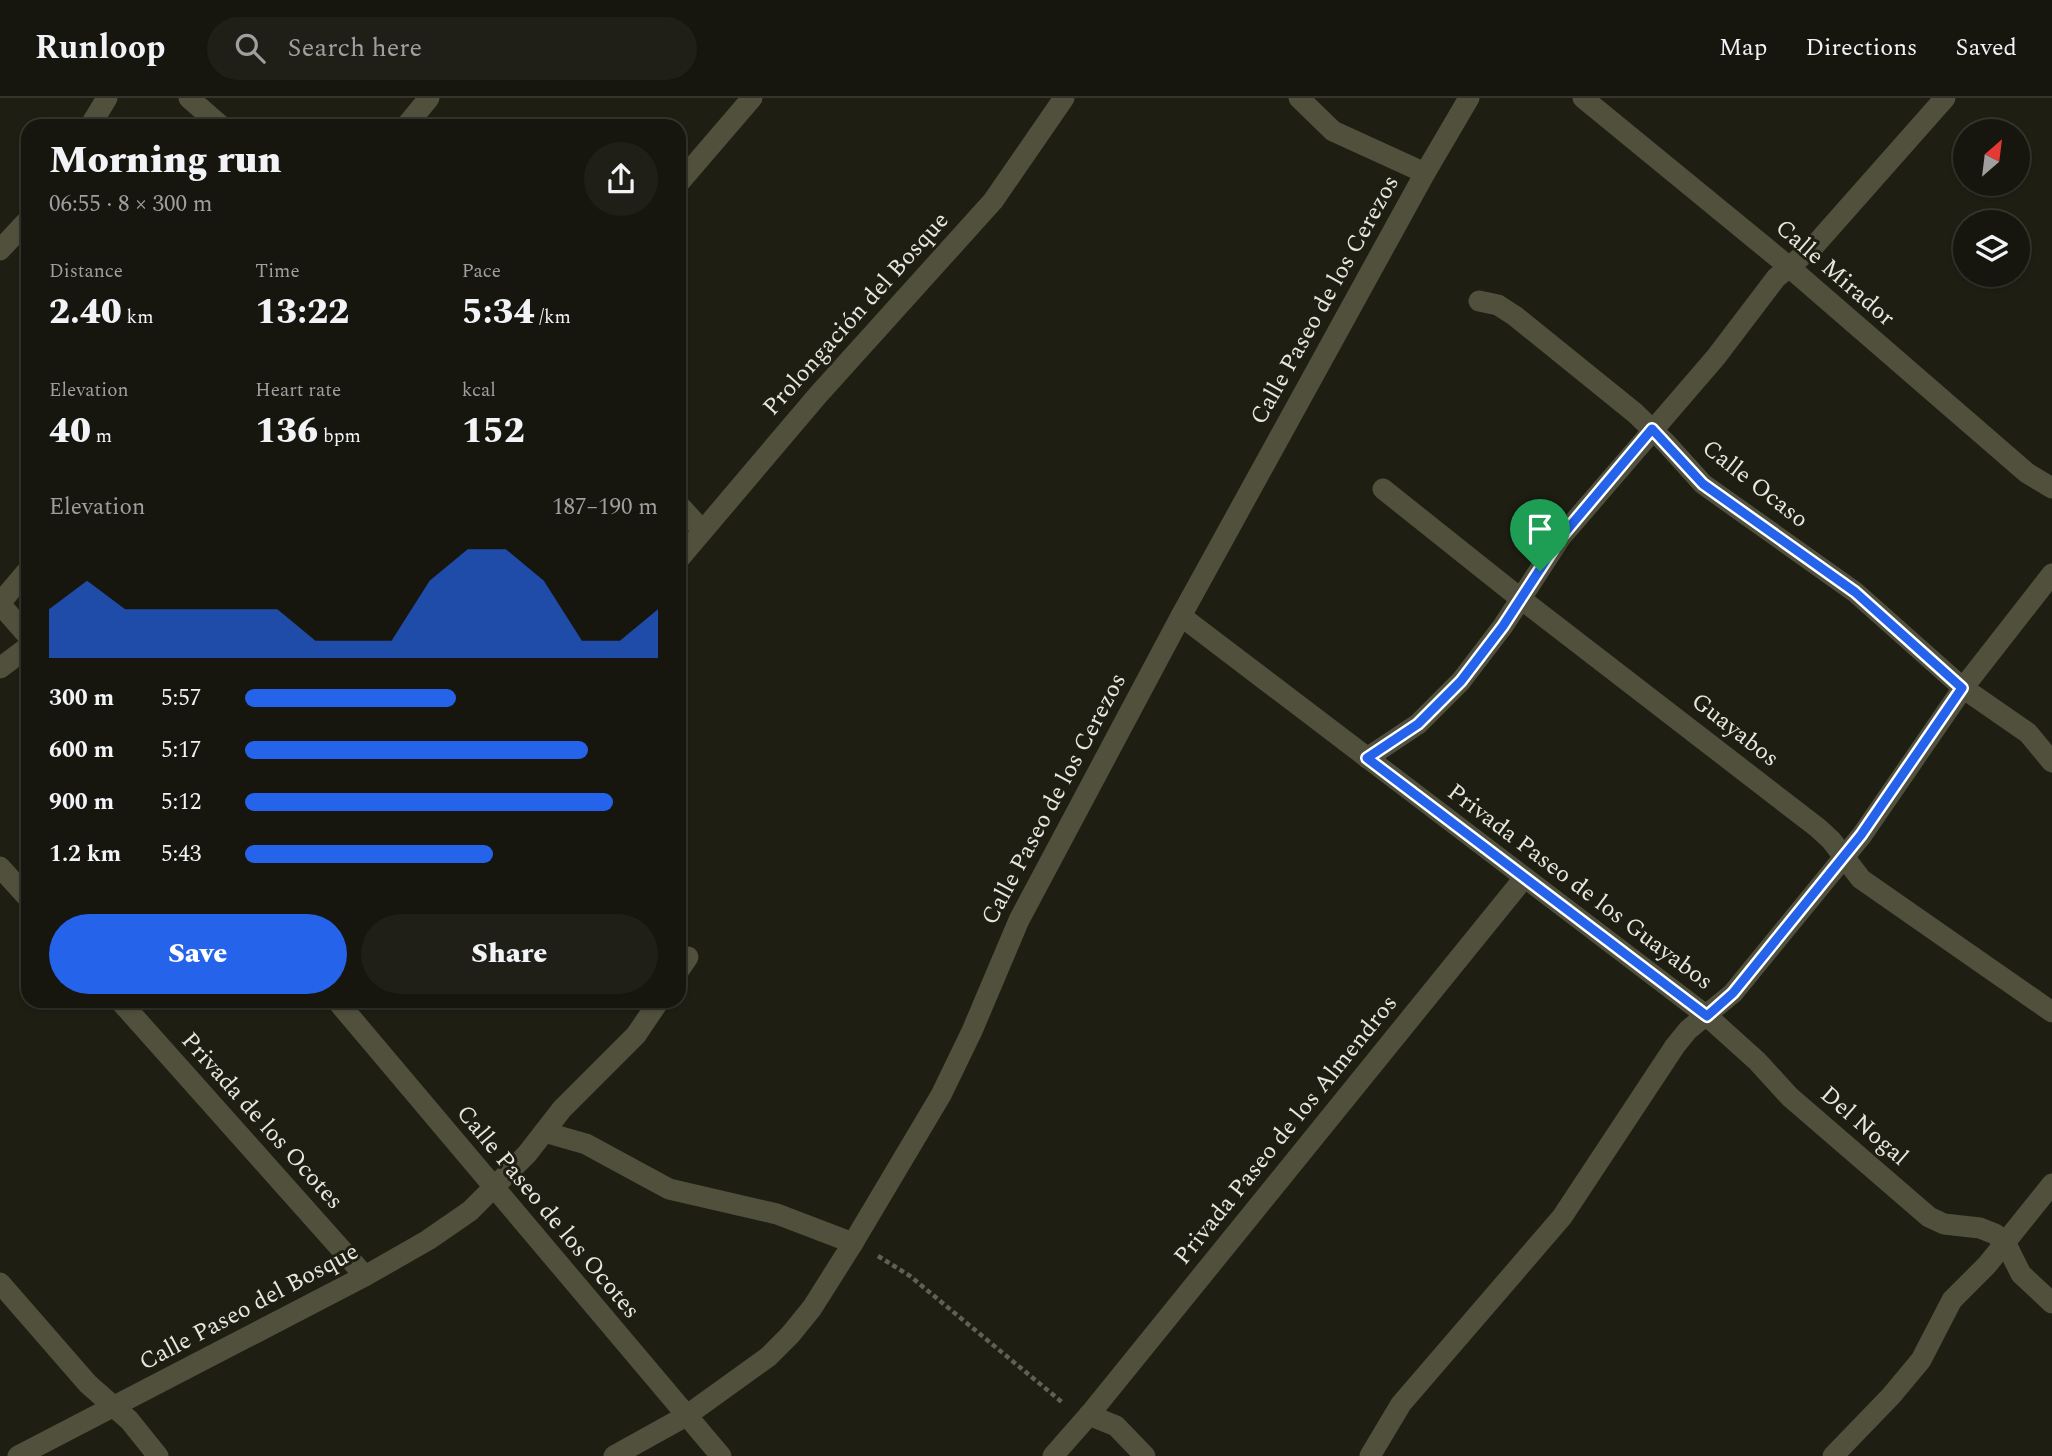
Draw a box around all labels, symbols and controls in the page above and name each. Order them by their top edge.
search box [207,17,697,80]
text: Runloop [35,23,165,73]
text: Search here [287,28,422,68]
icon: search [231,29,269,67]
text: Map [1719,30,1767,66]
text: Directions [1805,30,1917,66]
text: Saved [1955,30,2017,66]
north arrow [1953,119,2030,196]
map controls [1953,119,2030,287]
text: Morning run [49,132,282,190]
button: share [584,142,658,216]
street label: Calle Paseo de los Cerezos [1241,169,1409,431]
text: 06:55 · 8 × 300 m [49,187,213,222]
street label: Prolongación del Bosque [754,204,958,424]
button: layers [1953,210,2030,287]
street label: Calle Mirador [1767,211,1903,335]
text: Distance [49,257,123,286]
text: Time [255,257,300,286]
text: Pace [462,257,501,286]
text: 2.40 [49,286,122,339]
text: 13:22 [255,286,349,339]
text: 5:34 [462,286,534,339]
text: km [122,303,154,332]
text: /km [534,303,571,332]
text: Elevation [49,376,129,405]
text: Heart rate [255,376,341,405]
text: kcal [462,376,496,405]
text: 40 [49,405,91,458]
text: 136 [255,405,318,458]
text: 152 [462,405,525,458]
text: m [91,422,112,451]
text: bpm [318,422,361,451]
street label: Calle Ocaso [1694,431,1816,537]
text: Elevation [49,490,145,525]
text: 187–190 m [552,490,658,525]
pin [1510,499,1570,571]
icon: arrive [1521,510,1559,548]
street label: Calle Paseo de los Cerezos [972,667,1136,931]
text: 300 m [49,681,114,716]
text: 5:57 [161,681,201,716]
street label: Guayabos [1683,684,1787,776]
text: 600 m [49,733,114,768]
text: 5:17 [161,733,201,768]
street label: Privada Paseo de los Guayabos [1439,775,1721,999]
text: 900 m [49,785,114,820]
text: 5:12 [161,785,201,820]
text: 1.2 km [49,837,121,872]
text: 5:43 [161,837,201,872]
button: Save [49,914,347,994]
button: Share [361,914,658,994]
street label: Privada Paseo de los Almendros [1165,987,1407,1273]
street label: Privada de los Ocotes [172,1024,352,1218]
street label: Del Nogal [1812,1077,1916,1175]
street label: Calle Paseo de los Ocotes [447,1097,649,1327]
street label: Calle Paseo del Bosque [133,1234,365,1380]

